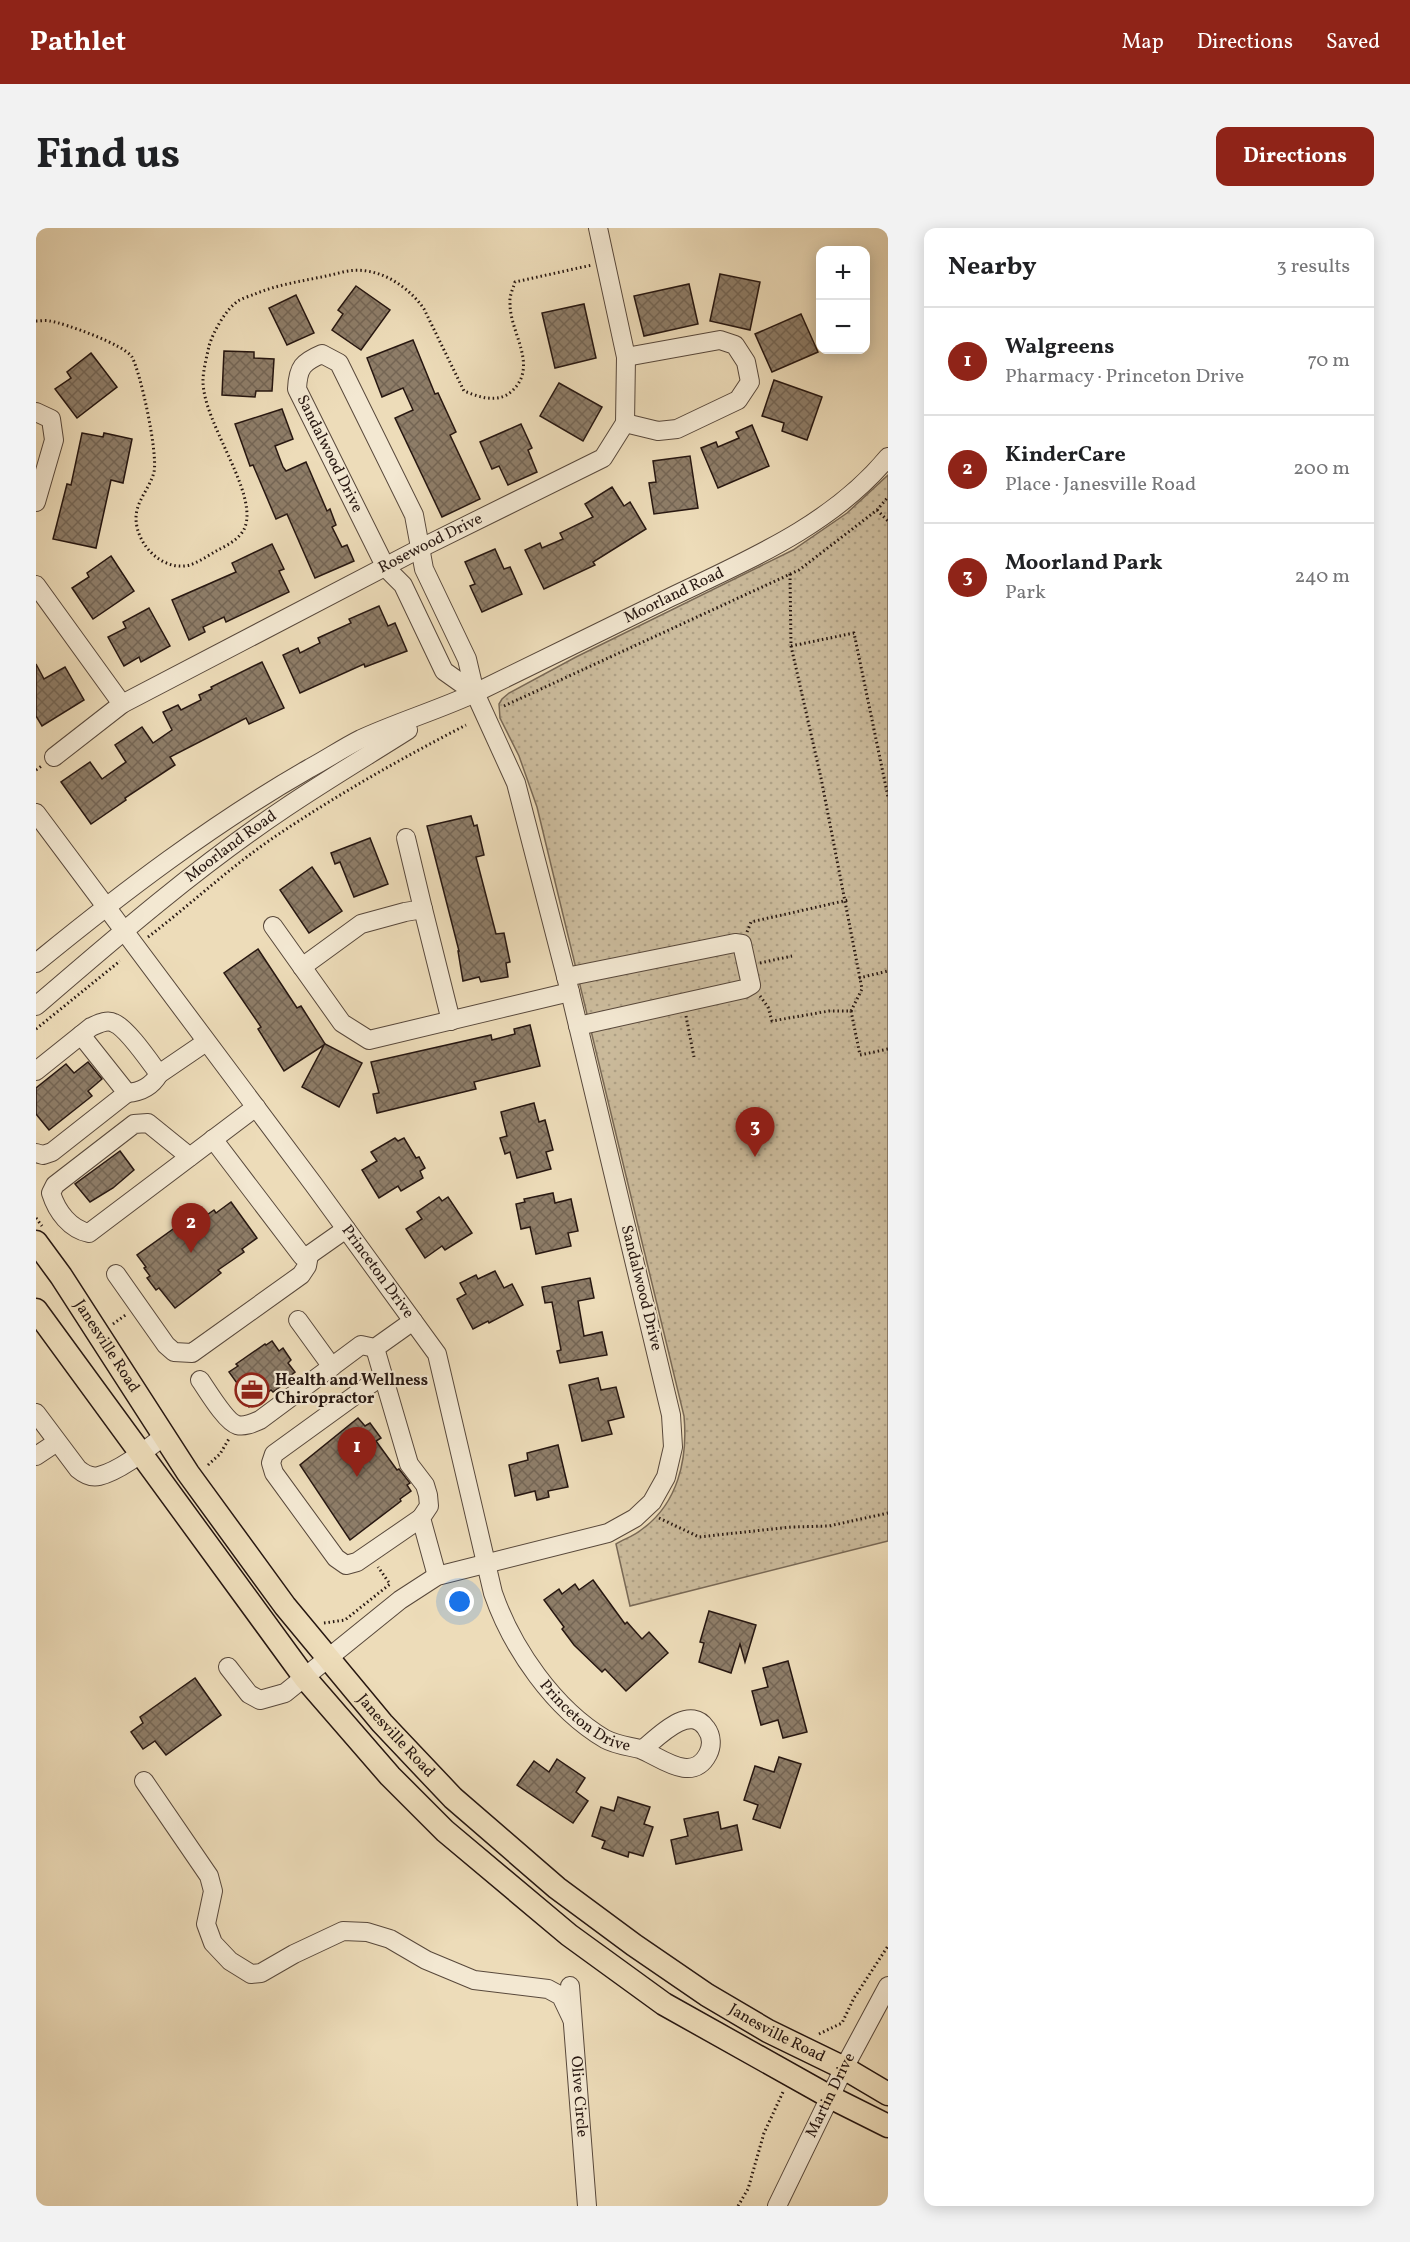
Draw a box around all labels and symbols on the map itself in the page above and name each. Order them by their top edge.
street label: Sandalwood Drive [291,391,368,516]
street label: Rosewood Drive [375,508,486,579]
street label: Moorland Road [620,562,728,629]
street label: Moorland Road [181,806,281,888]
pin: 3 [736,1108,774,1157]
pin: 2 [172,1204,210,1253]
street label: Princeton Drive [336,1221,419,1323]
street label: Sandalwood Drive [615,1223,667,1353]
street label: Janesville Road [68,1296,145,1397]
place label: Health and Wellness Chiropractor [275,1370,428,1410]
office icon: Health and Wellness Chiropractor [234,1372,270,1408]
pin: 1 [338,1428,376,1477]
your location [445,1587,474,1616]
street label: Princeton Drive [534,1675,632,1758]
street label: Janesville Road [351,1689,440,1783]
street label: Janesville Road [724,1999,829,2068]
street label: Martin Drive [801,2049,861,2142]
street label: Olive Circle [564,2055,593,2138]

